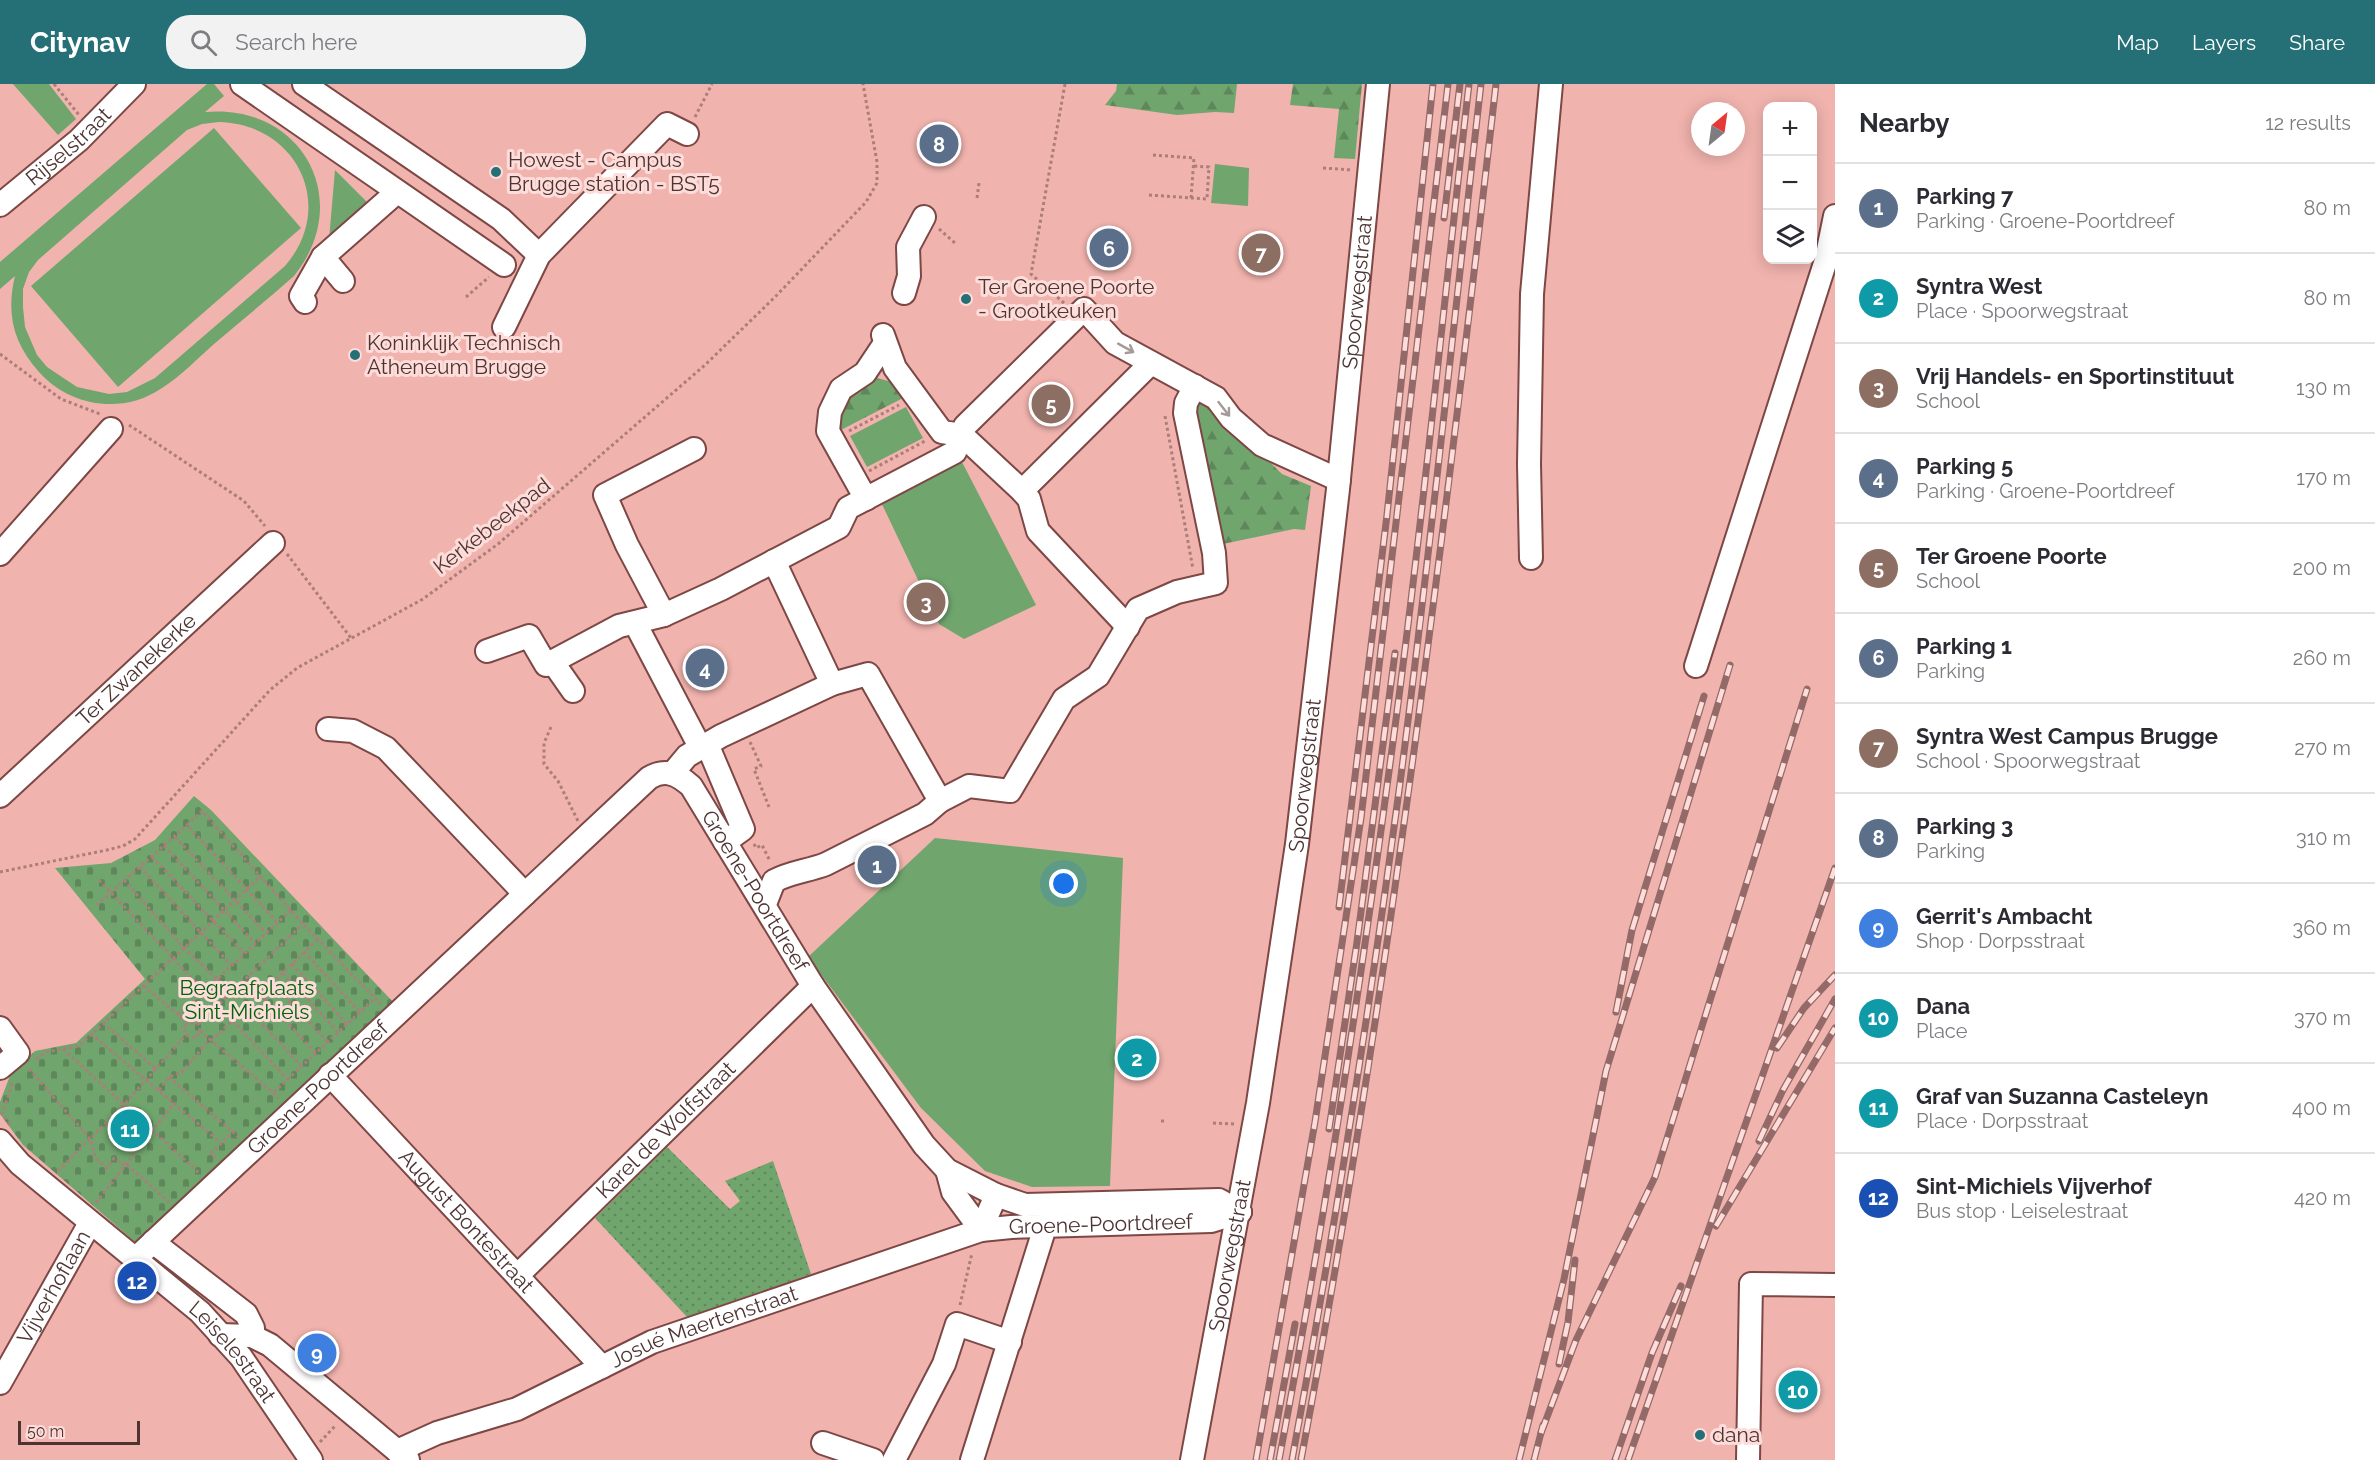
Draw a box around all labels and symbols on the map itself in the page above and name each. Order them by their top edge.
street label: Rijselstraat [20,102,116,191]
north arrow [1691,102,1745,156]
pin: 8 [920,122,958,166]
place label: Howest - Campus Brugge station - BST5 [508,147,720,196]
marker: Howest - Campus Brugge station - BST5 [489,165,503,179]
street label: Spoorwegstraat [1337,214,1377,370]
pin: 6 [1090,226,1128,270]
pin: 7 [1242,230,1280,276]
place label: Ter Groene Poorte - Grootkeuken [978,274,1154,323]
marker: Ter Groene Poorte - Grootkeuken [959,292,973,306]
place label: Koninklijk Technisch Atheneum Brugge [367,330,561,379]
one-way arrow [1117,343,1134,355]
marker: Koninklijk Technisch Atheneum Brugge [348,348,362,362]
pin: 5 [1032,382,1070,426]
one-way arrow [1218,400,1231,416]
street label: Kerkebeekpad [428,472,555,579]
pin: 3 [906,580,946,624]
street label: Ter Zwanekerke [71,608,201,731]
pin: 4 [686,646,724,690]
street label: Spoorwegstraat [1283,697,1326,854]
street label: Groene-Poortdreef [697,805,815,977]
pin: 1 [858,842,896,888]
your location [1049,869,1078,898]
park label: Begraafplaats Sint-Michiels [179,975,315,1024]
street label: Groene-Poortdreef [242,1015,394,1160]
pin: 2 [1118,1036,1156,1080]
street label: Karel de Wolfstraat [591,1056,740,1203]
pin: 11 [110,1106,150,1152]
street label: August Bontestraat [394,1144,539,1298]
street label: Spoorwegstraat [1203,1177,1256,1334]
street label: Groene-Poortdreef [1008,1209,1194,1239]
street label: Vijverhoflaan [12,1226,95,1348]
pin: 12 [118,1258,156,1304]
street label: Josué Maertenstraat [606,1280,801,1373]
street label: Leiselestraat [184,1295,281,1407]
pin: 9 [298,1330,336,1376]
pin: 10 [1778,1368,1818,1412]
scale bar [18,1418,140,1446]
place label: dana [1712,1422,1760,1447]
marker: dana [1693,1428,1707,1442]

